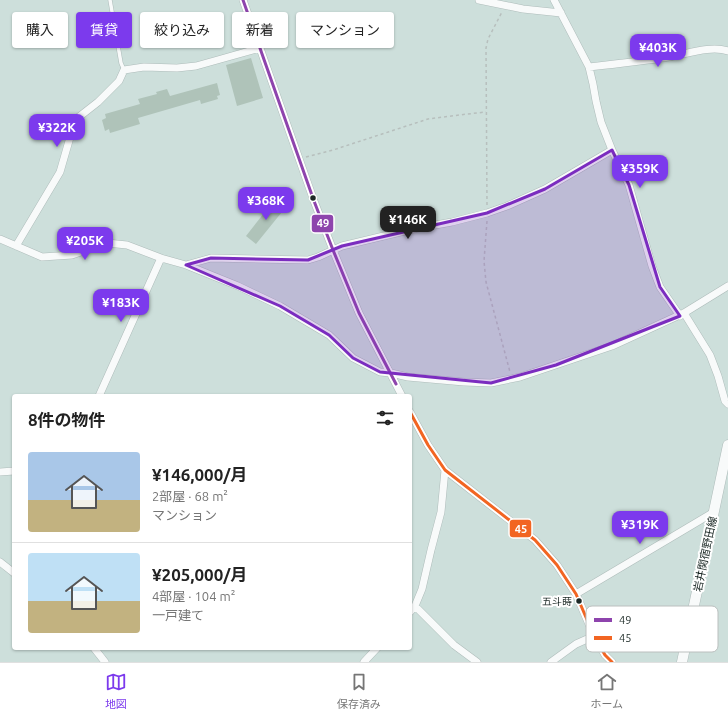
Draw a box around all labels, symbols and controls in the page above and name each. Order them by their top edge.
chip: 購入 [12,12,68,48]
chip: 賃貸 [76,12,132,48]
chip: 絞り込み [140,12,224,48]
chip: 新着 [232,12,288,48]
chip: マンション [296,12,394,48]
pin: ¥403K [630,34,686,68]
text: ¥403K [639,40,677,54]
pin: ¥322K [29,114,85,148]
text: ¥322K [38,120,76,134]
pin: ¥359K [612,155,668,189]
text: ¥359K [621,161,659,175]
pin: ¥368K [238,187,294,221]
text: ¥368K [247,193,285,207]
unlabelled marker [308,193,318,203]
pin: ¥146K [380,206,436,240]
text: ¥146K [389,212,427,226]
line badge: 49 [311,214,334,233]
text: 49 [317,217,329,229]
pin: ¥205K [57,227,113,261]
text: ¥205K [66,233,104,247]
pin: ¥183K [93,289,149,323]
text: ¥183K [102,295,140,309]
icon: filters [374,407,396,429]
text: 8件の物件 [28,410,106,429]
text: ¥146,000/月 [152,465,247,484]
icon: home [60,468,108,516]
text: 2部屋 · 68 m² [152,489,228,503]
text: マンション [152,508,217,522]
pin: ¥319K [612,511,668,545]
street label: 岩井関宿野田線 [691,515,719,593]
text: ¥319K [621,517,659,531]
line badge: 45 [509,519,532,538]
text: 45 [515,523,527,535]
text: ¥205,000/月 [152,565,247,584]
icon: home [60,569,108,617]
text: 4部屋 · 104 m² [152,589,235,603]
place label: 五斗蒔 [542,596,572,607]
marker: 五斗蒔 [574,596,584,606]
legend [586,606,718,652]
text: 一戸建て [152,608,204,622]
text: 49 [619,614,631,626]
text: 45 [619,632,631,644]
tab: 地図 [105,671,127,711]
tab: 保存済み [337,671,381,711]
tab: ホーム [590,671,623,711]

